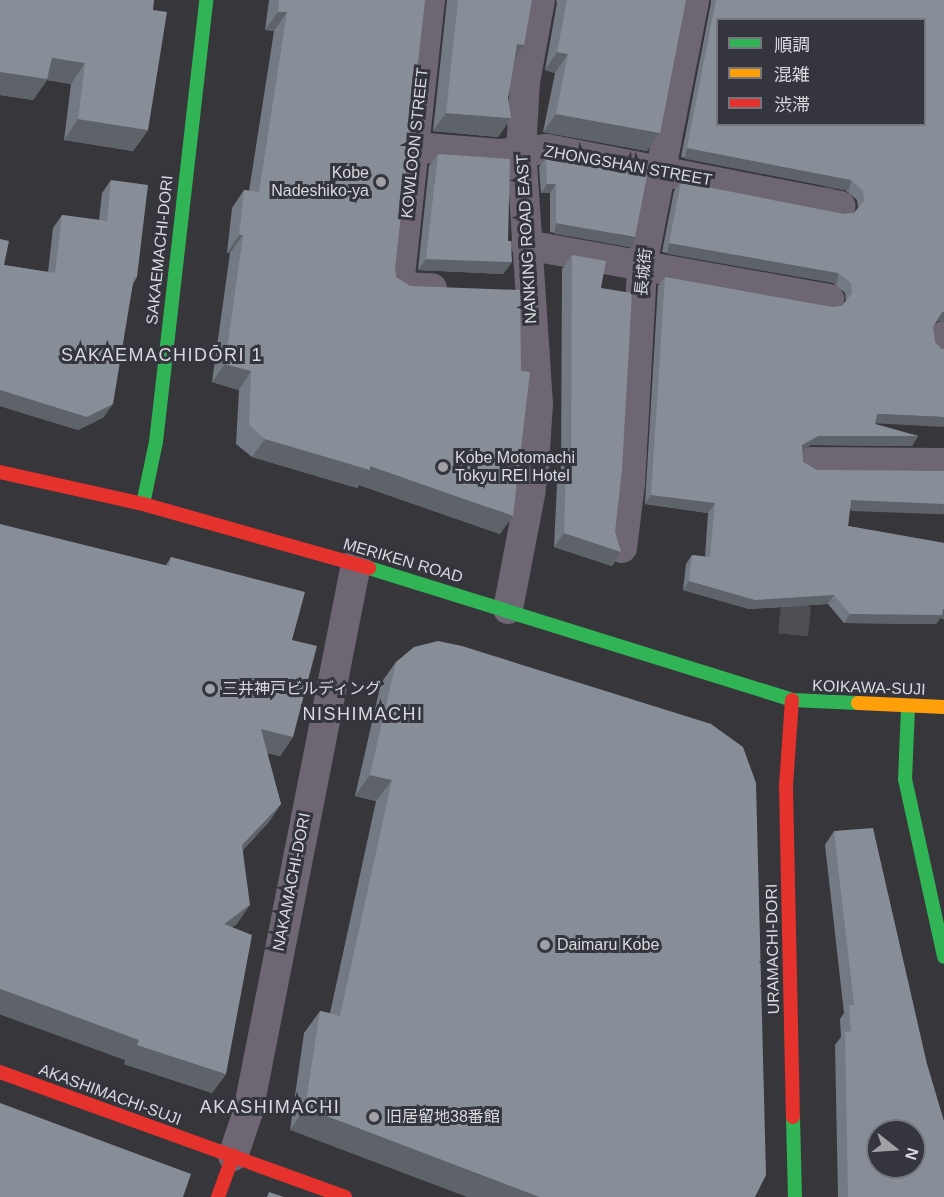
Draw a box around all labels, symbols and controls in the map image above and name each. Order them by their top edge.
legend [716,18,926,126]
text: 順調 [774,35,810,55]
text: 混雑 [774,65,810,85]
street label: KOWLOON STREET [398,67,432,219]
text: 渋滞 [774,95,810,115]
street label: ZHONGSHAN STREET [543,142,713,190]
street label: NANKING ROAD EAST [513,154,541,324]
place label: Kobe Nadeshiko-ya [271,163,369,201]
street label: SAKAEMACHI-DORI [143,174,177,326]
marker: Kobe Nadeshiko-ya [374,175,388,189]
street label: 長城街 [632,247,656,297]
district label: SAKAEMACHIDŌRI 1 [61,344,263,366]
place label: Kobe Motomachi Tokyu REI Hotel [455,448,575,486]
marker: Kobe Motomachi Tokyu REI Hotel [436,460,450,474]
street label: MERIKEN ROAD [341,535,465,587]
street label: KOIKAWA-SUJI [812,676,926,700]
place label: 三井神戸ビルディング [222,679,382,699]
marker: 三井神戸ビルディング [203,682,217,696]
district label: NISHIMACHI [302,703,424,725]
street label: NAKAMACHI-DORI [269,811,315,953]
street label: URAMACHI-DORI [762,884,784,1014]
place label: Daimaru Kobe [557,935,659,955]
marker: Daimaru Kobe [538,938,552,952]
street label: AKASHIMACHI-SUJI [36,1060,184,1130]
district label: AKASHIMACHI [200,1096,340,1118]
place label: 旧居留地38番館 [386,1107,500,1127]
marker: 旧居留地38番館 [367,1110,381,1124]
north arrow [866,1119,926,1179]
text: N [902,1146,922,1162]

